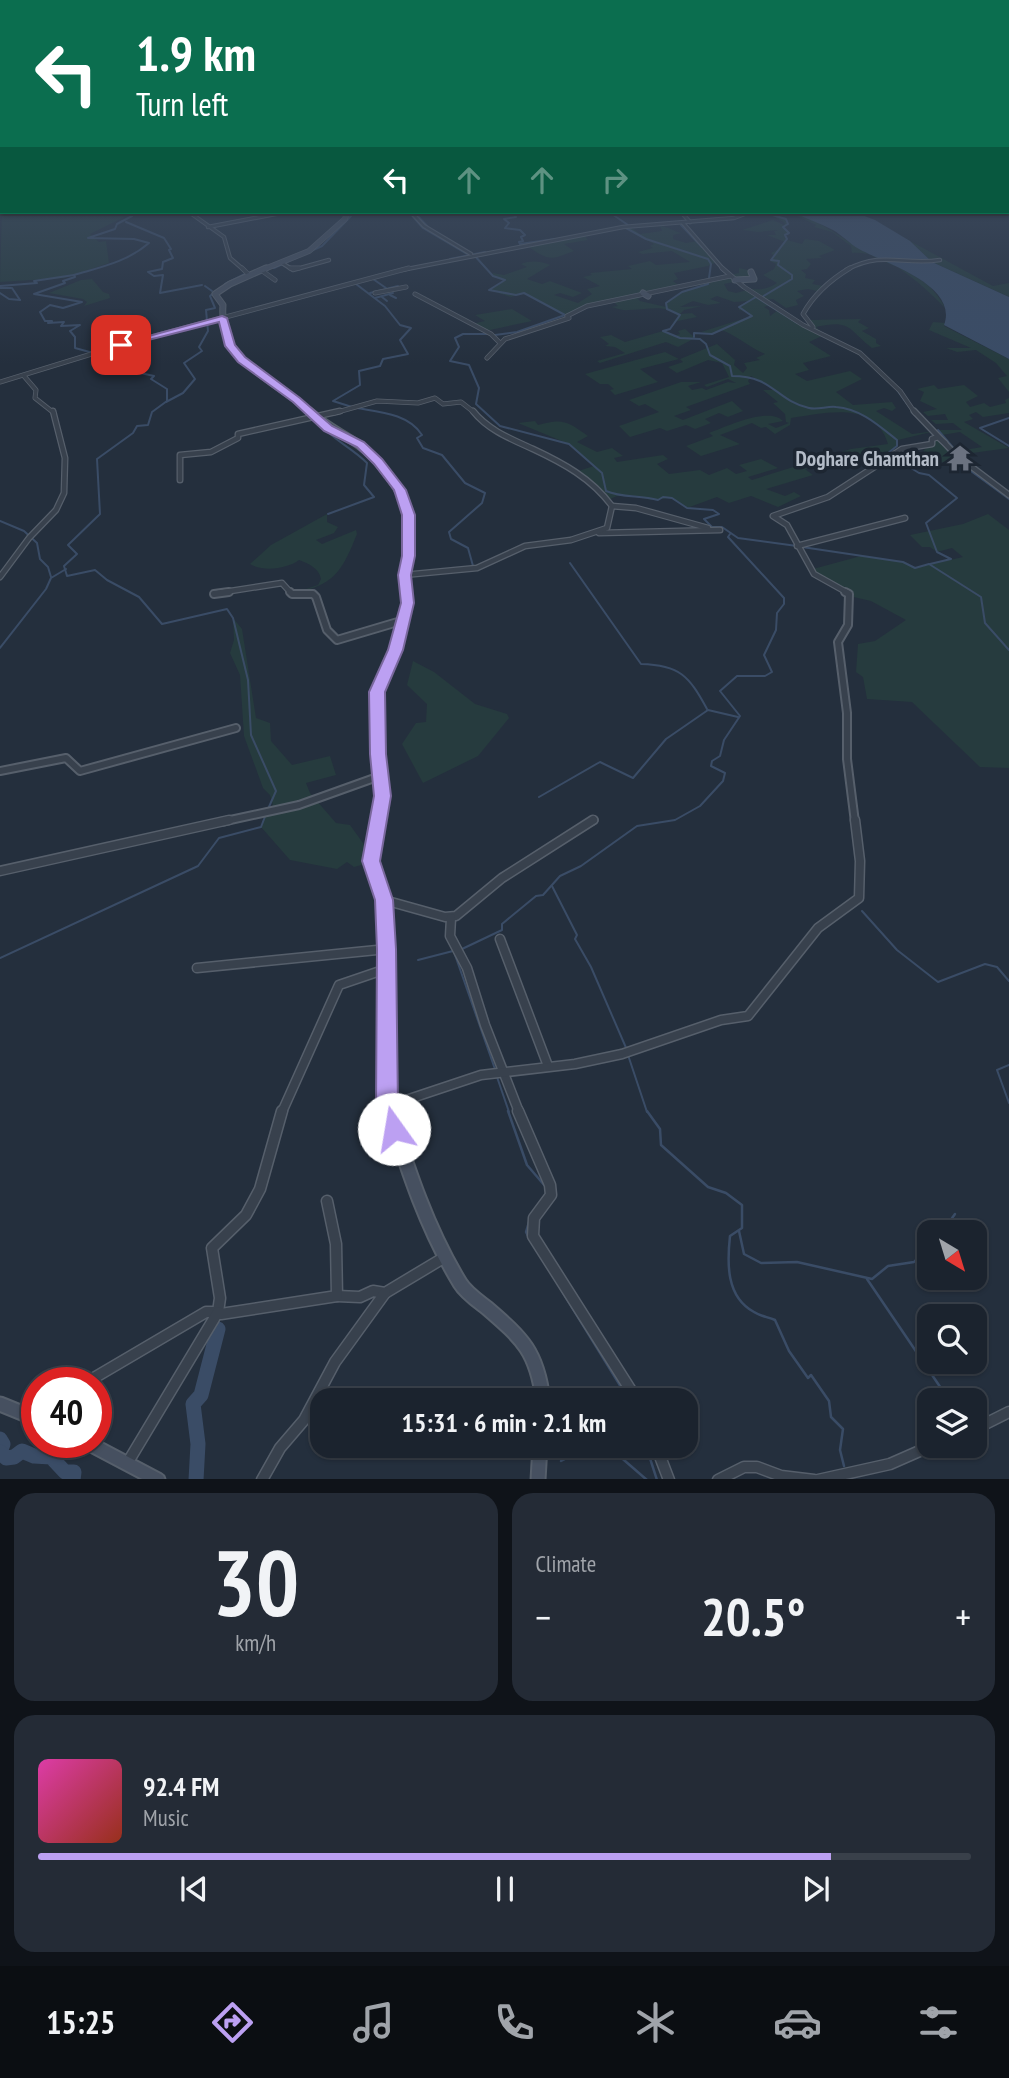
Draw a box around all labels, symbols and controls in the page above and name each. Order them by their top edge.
text: 1.9 km [136,21,256,85]
icon: left [21,28,112,119]
text: Turn left [136,83,228,125]
icon: left [377,161,415,199]
icon: ahead [450,161,488,199]
icon: ahead [523,161,561,199]
icon: right [596,161,634,199]
pin [91,315,151,375]
icon: arrive [102,326,140,364]
temple icon: Doghare Ghamthan [945,443,975,473]
place label: Doghare Ghamthan [796,445,939,472]
position arrow [357,1092,431,1166]
north arrow [917,1220,987,1290]
map controls [917,1220,987,1458]
button: search [917,1304,987,1374]
speed limit sign: 40 [21,1367,112,1458]
button: layers [917,1388,987,1458]
text: 15:31 · 6 min · 2.1 km [402,1406,606,1439]
text: 30 [212,1523,299,1641]
text: Climate [536,1549,596,1578]
text: 20.5° [701,1583,806,1650]
text: − [536,1592,551,1641]
text: + [955,1592,971,1641]
text: km/h [235,1628,276,1657]
text: 92.4 FM [143,1770,219,1803]
text: Music [143,1803,189,1832]
icon: previous [175,1870,213,1908]
icon: pause [486,1870,524,1908]
icon: next [797,1870,835,1908]
icon: directions [208,1998,257,2047]
icon: music [349,1998,398,2047]
icon: phone [490,1998,539,2047]
icon: climate [631,1998,680,2047]
icon: car [773,1998,822,2047]
icon: filters [914,1998,963,2047]
text: 15:25 [46,2001,115,2043]

